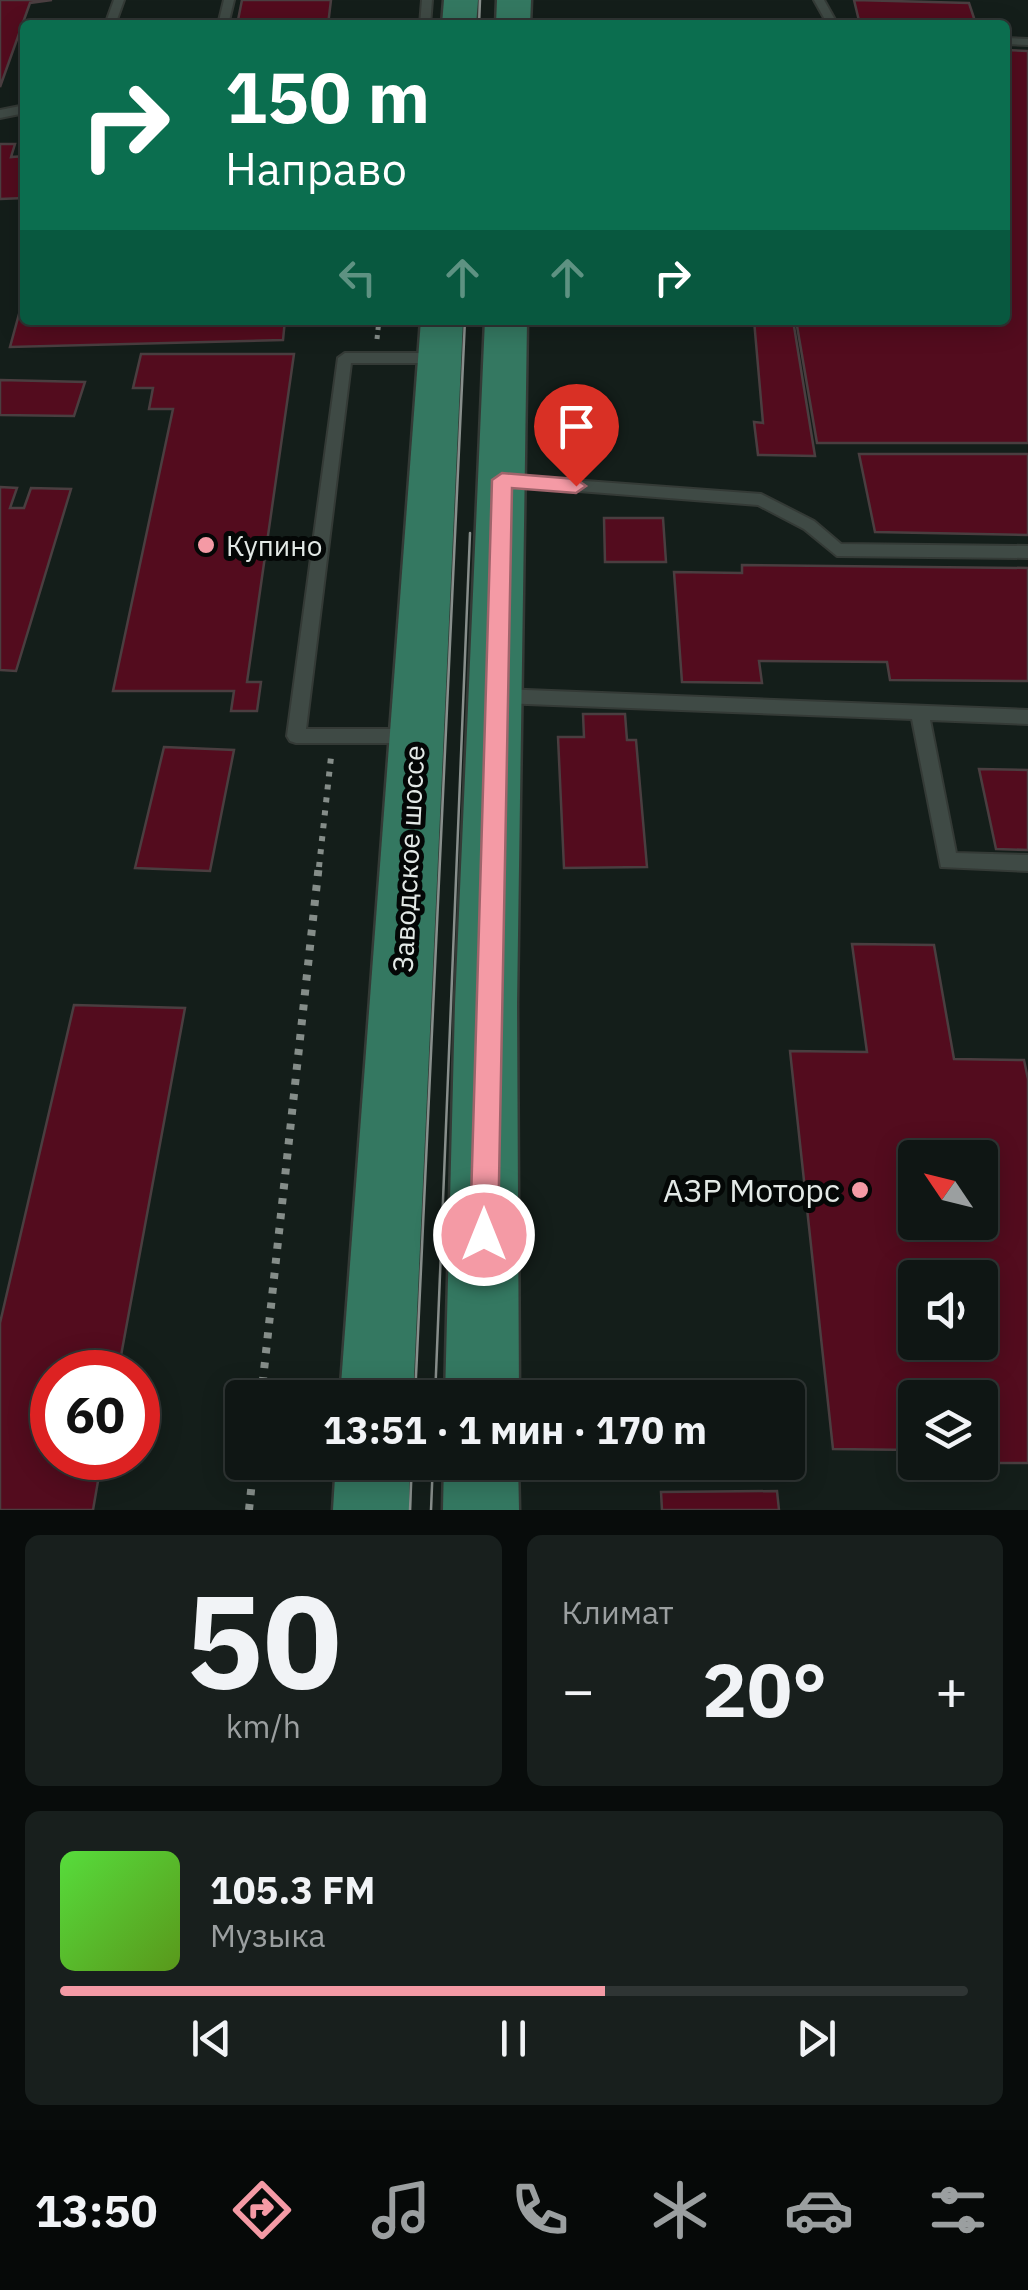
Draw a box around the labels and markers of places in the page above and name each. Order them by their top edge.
pin [534,384,619,487]
place label: Купино [226,527,322,564]
marker: Купино [195,534,217,556]
place label: АЗР Моторс [663,1169,840,1211]
marker: АЗР Моторс [849,1179,871,1201]

